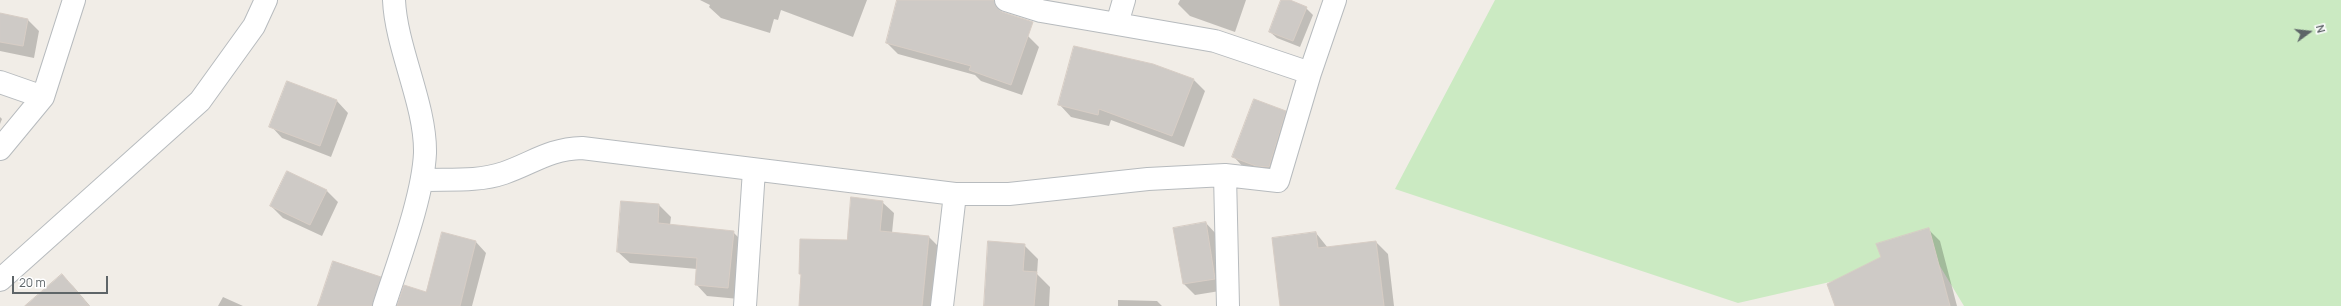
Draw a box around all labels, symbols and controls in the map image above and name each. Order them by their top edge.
north arrow [2289,12,2329,52]
text: N [2313,23,2329,35]
scale bar [14,268,110,294]
text: 20 m [19,274,46,291]

